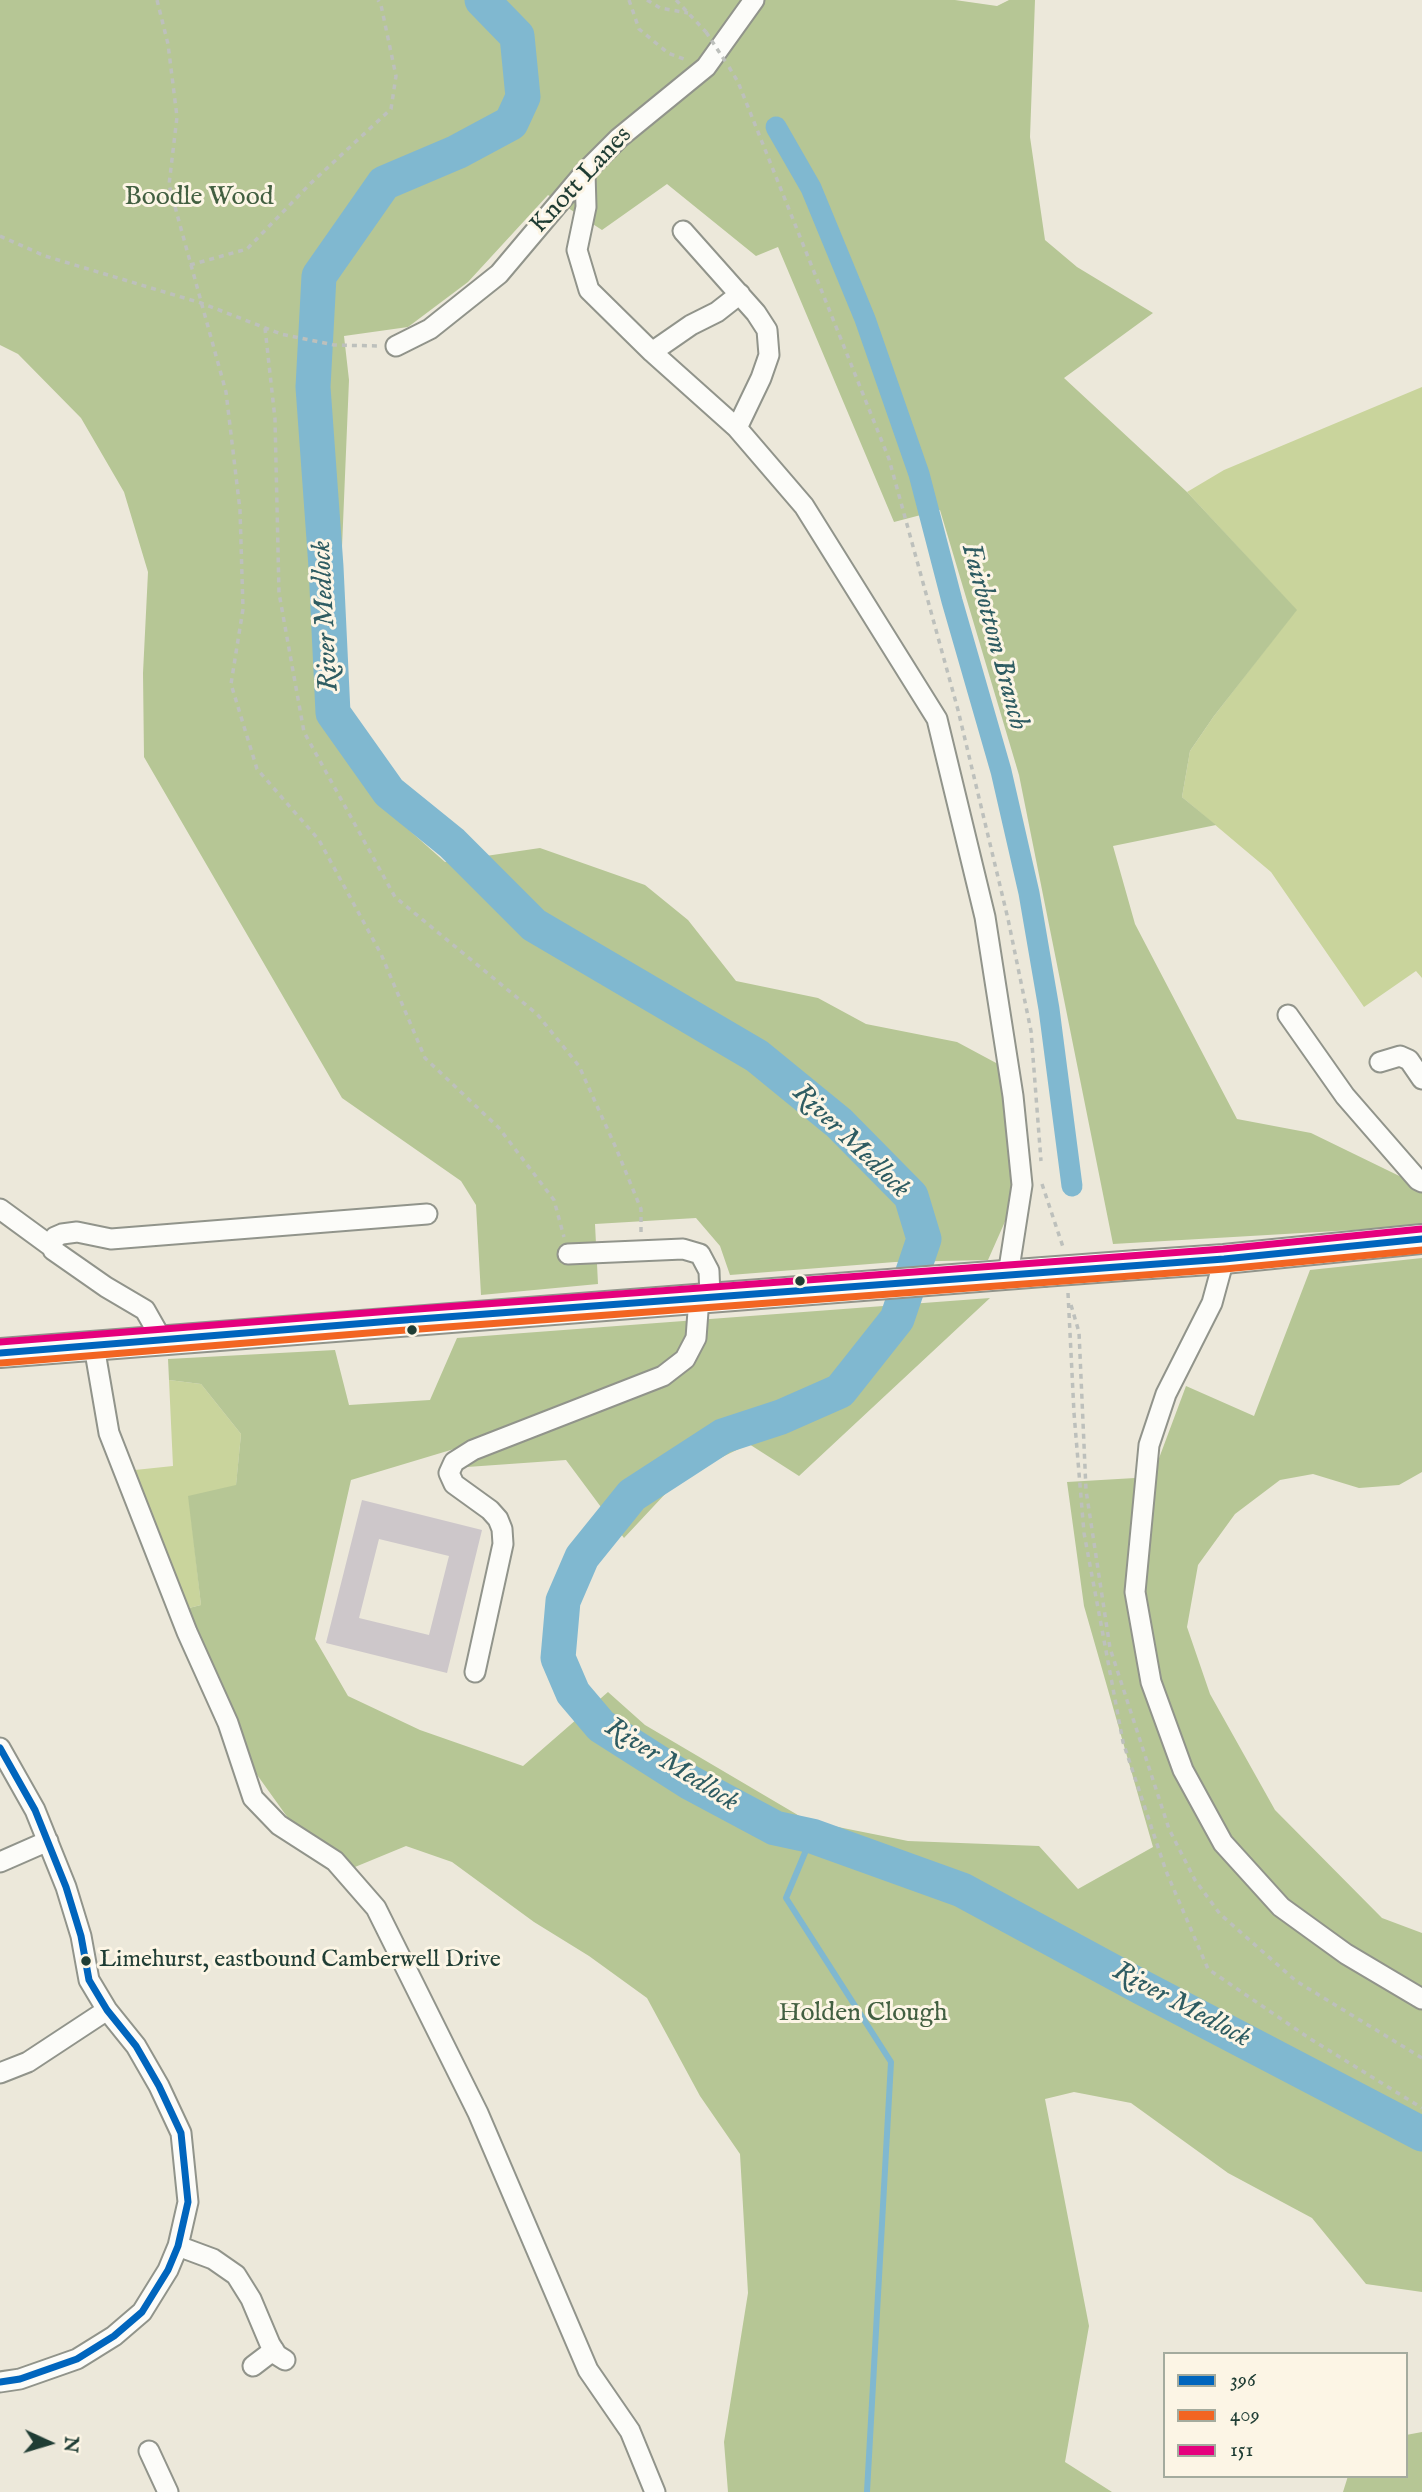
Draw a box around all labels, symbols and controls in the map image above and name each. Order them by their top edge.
street label: Knott Lanes [525,121,639,241]
park label: Boodle Wood [124,183,274,215]
water label: River Medlock [306,540,348,692]
water label: Fairbottom Branch [952,540,1034,734]
water label: River Medlock [784,1077,916,1207]
unlabelled marker [793,1274,807,1288]
unlabelled marker [405,1323,419,1337]
water label: River Medlock [598,1712,744,1820]
place label: Limehurst, eastbound Camberwell Drive [99,1947,501,1975]
marker: Limehurst, eastbound Camberwell Drive [79,1954,93,1968]
water label: River Medlock [1106,1956,1256,2056]
park label: Holden Clough [778,1999,948,2031]
legend [1163,2352,1408,2478]
text: 396 [1230,2367,1256,2394]
text: 409 [1230,2402,1260,2429]
north arrow [14,2408,84,2478]
text: N [57,2435,82,2454]
text: 151 [1230,2437,1253,2464]

